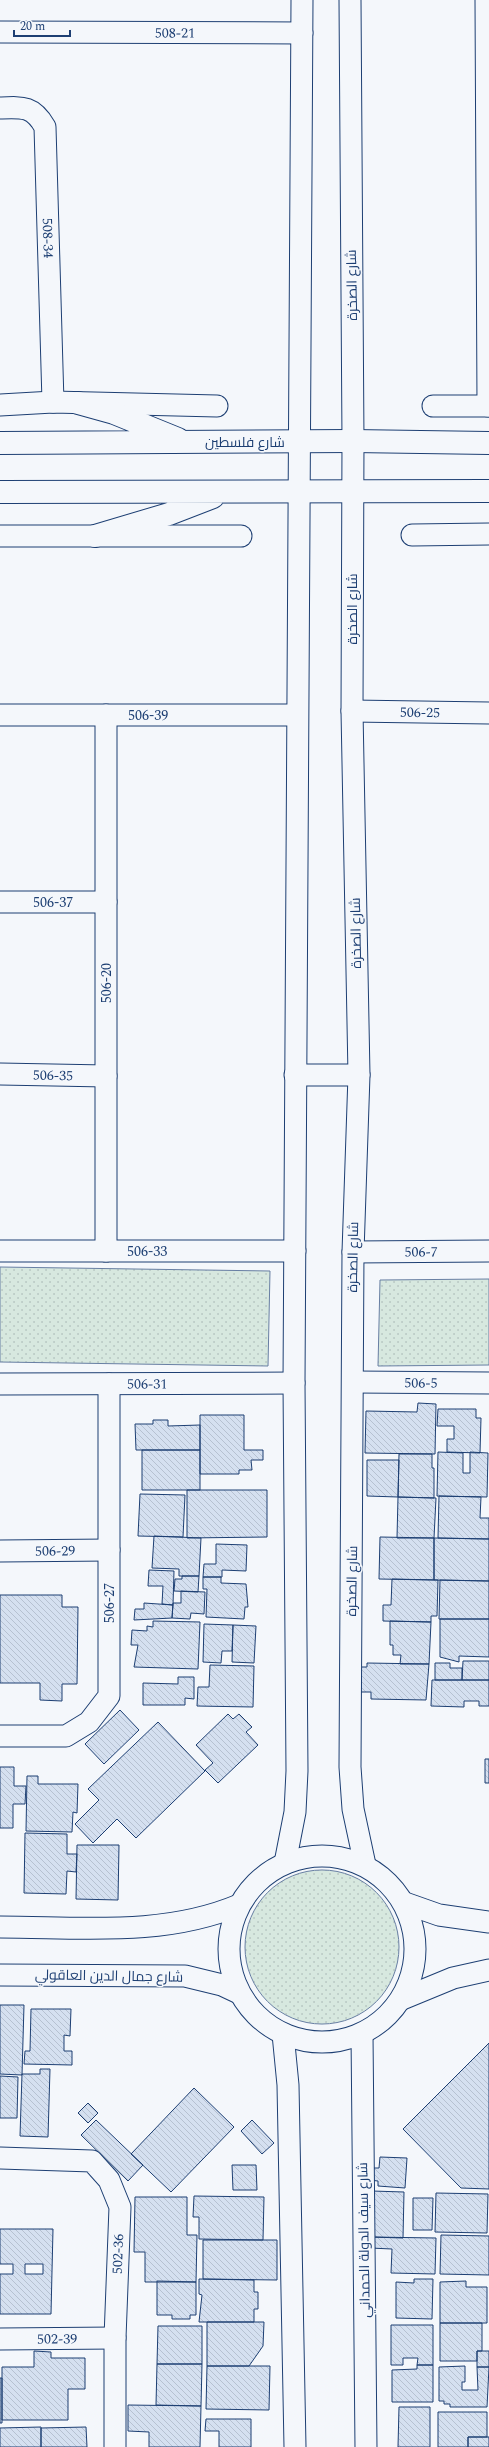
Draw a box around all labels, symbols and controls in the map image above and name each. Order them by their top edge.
scale bar [14,12,70,38]
text: 20 m [20,17,45,36]
street label: 508-21 [155,22,195,43]
street label: 508-34 [37,218,59,258]
street label: شارع الصخرة [341,249,363,321]
street label: شارع فلسطين [205,432,285,453]
street label: شارع الصخرة [342,574,363,645]
street label: 506-25 [400,701,440,723]
street label: 506-39 [128,705,168,726]
street label: 506-37 [33,892,73,913]
street label: شارع الصخرة [345,897,367,969]
street label: 506-20 [96,963,117,1003]
street label: 506-35 [33,1064,73,1086]
street label: شارع الصخرة [342,1221,364,1293]
street label: 506-33 [127,1241,167,1262]
street label: 506-7 [404,1241,438,1262]
street label: 506-5 [404,1372,438,1393]
street label: 506-31 [127,1373,167,1394]
street label: 506-29 [35,1540,75,1561]
street label: شارع الصخرة [341,1545,363,1617]
street label: 506-27 [99,1583,120,1623]
street label: شارع جمال الدين العاقولي [35,1964,183,1989]
street label: شارع سيف الدولة الحمداني [352,2162,377,2318]
street label: 502-36 [107,2234,129,2274]
street label: 502-39 [37,2328,77,2349]

